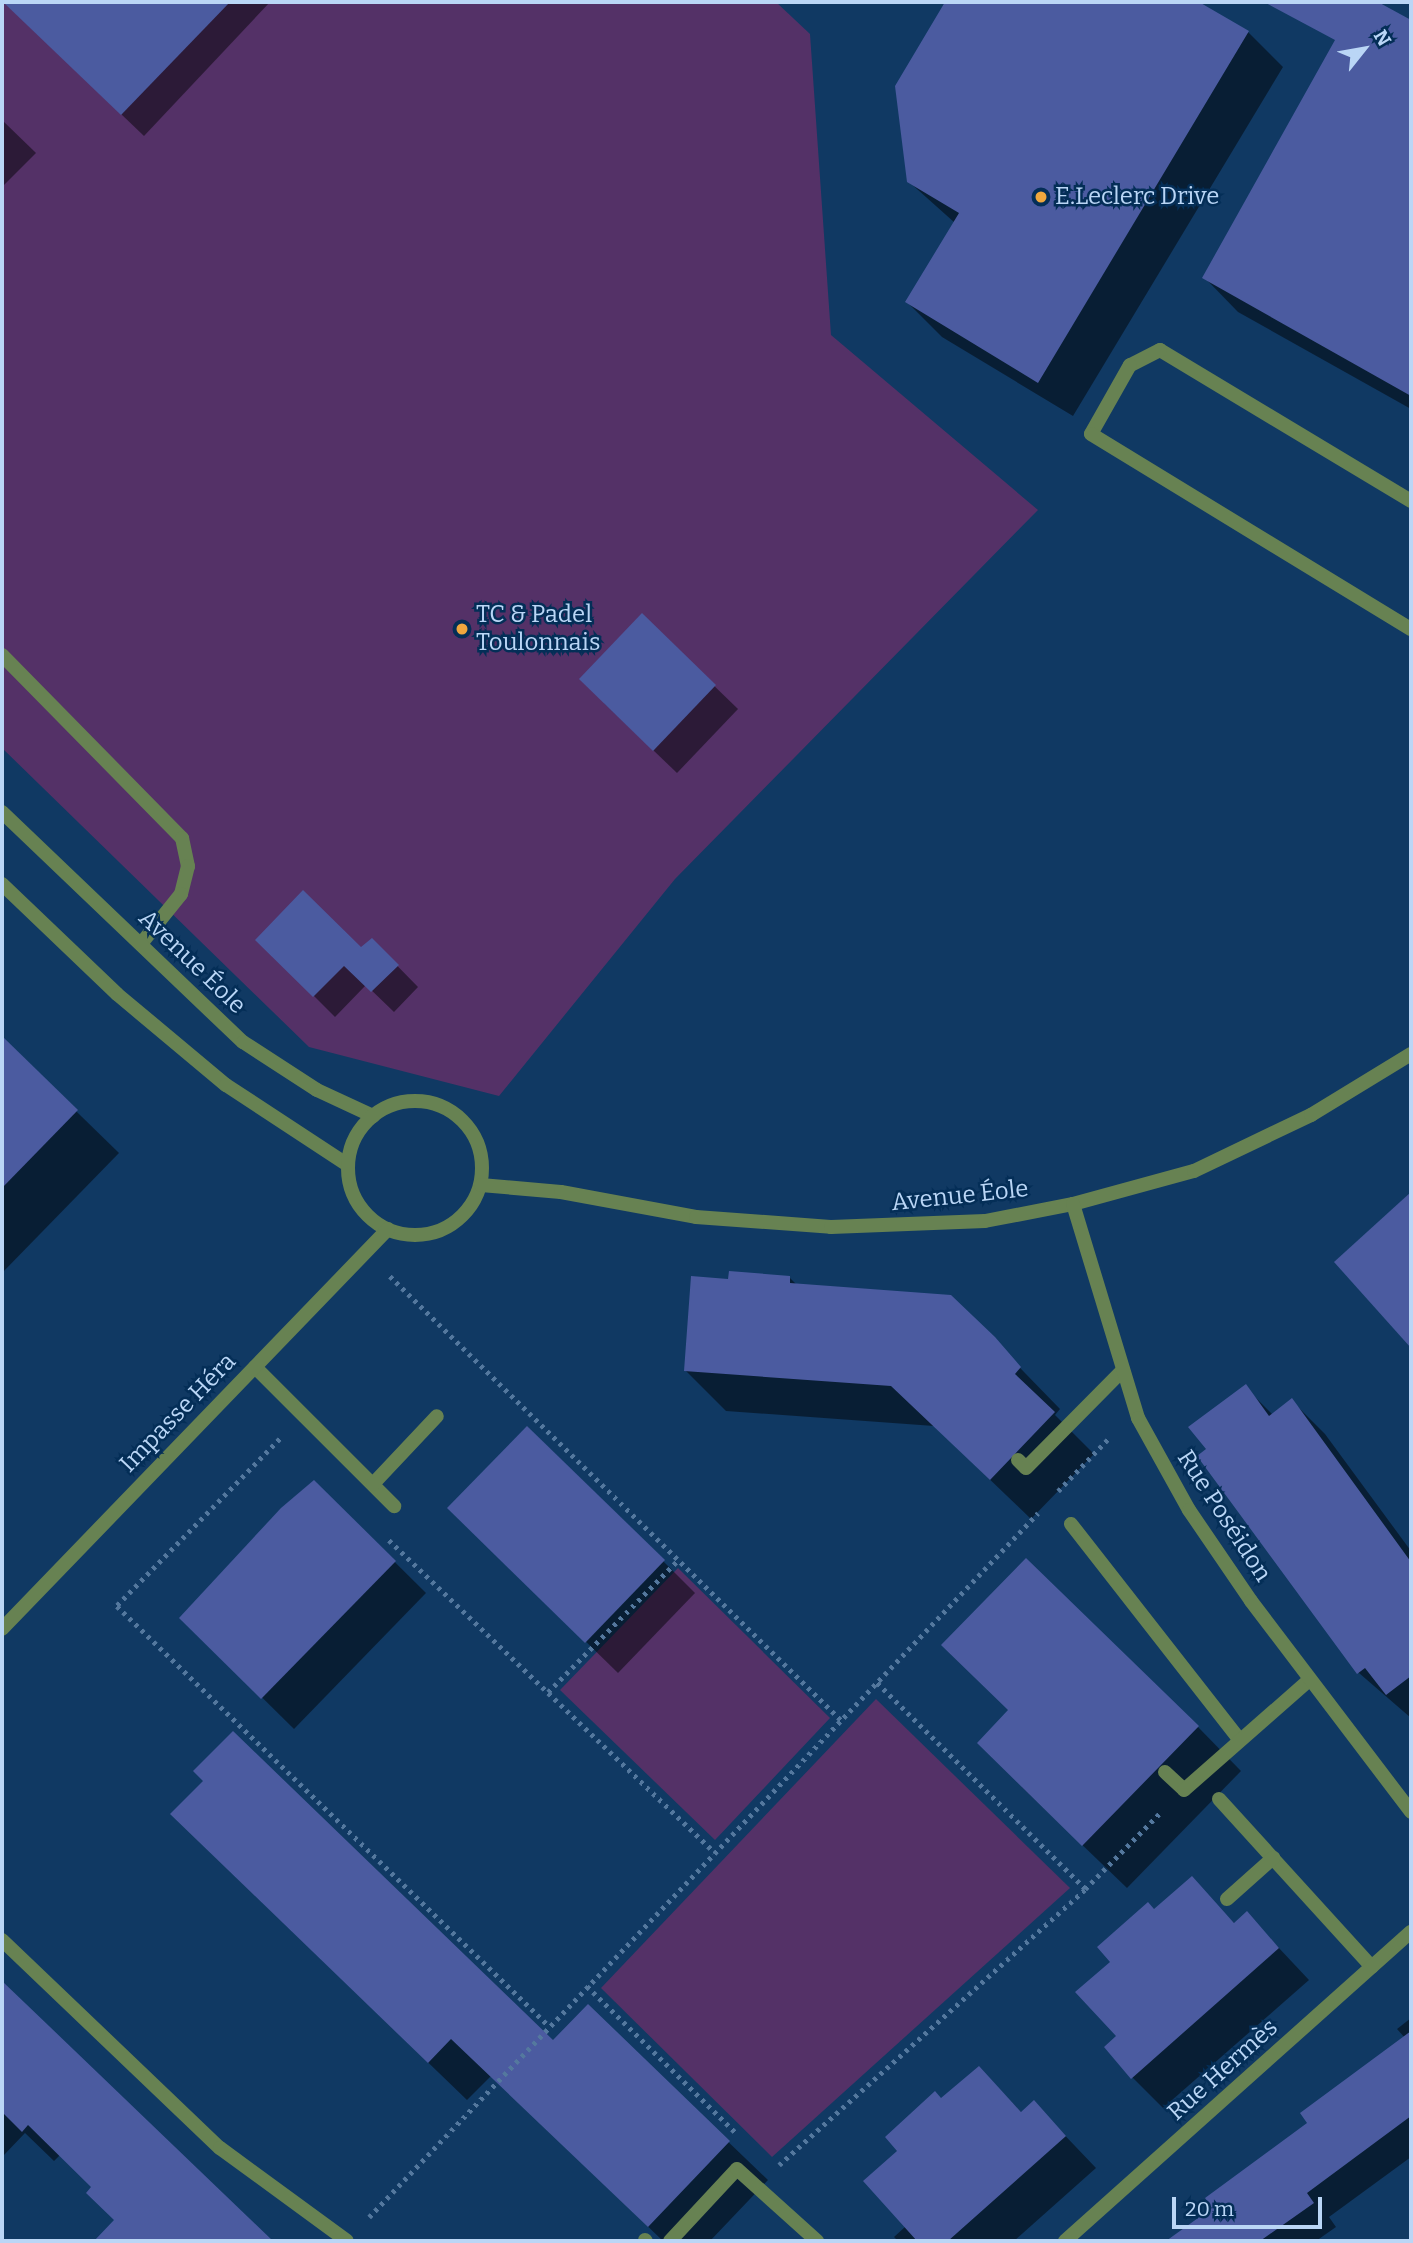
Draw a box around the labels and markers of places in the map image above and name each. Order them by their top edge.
place label: E.Leclerc Drive [1055,183,1219,211]
marker: E.Leclerc Drive [1033,189,1049,205]
place label: TC & Padel Toulonnais [476,601,600,657]
marker: TC & Padel Toulonnais [454,621,470,637]

